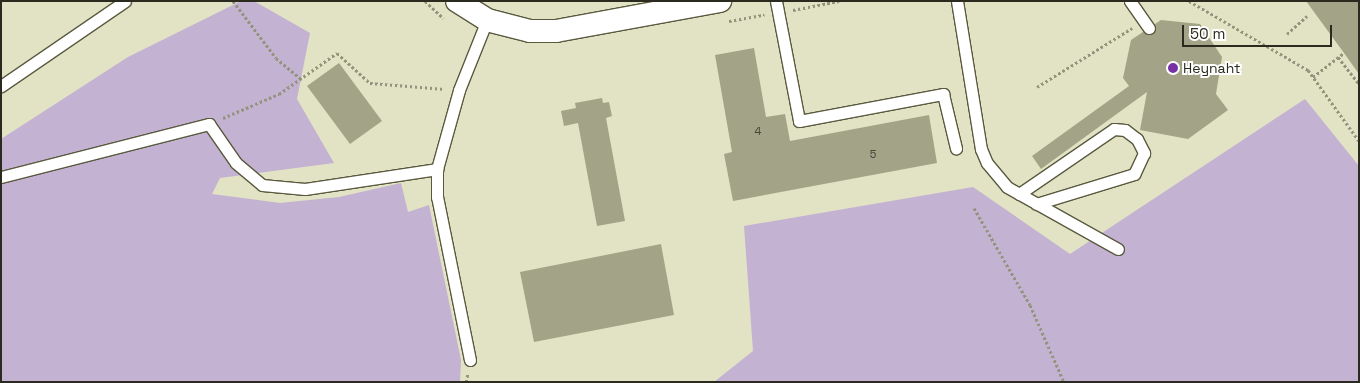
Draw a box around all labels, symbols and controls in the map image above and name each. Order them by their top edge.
scale bar [1185,15,1335,47]
text: 50 m [1190,24,1225,43]
place label: Heynaht [1183,60,1240,76]
marker: Heynaht [1167,62,1179,74]
house number: 4 [755,124,761,138]
house number: 5 [870,147,876,161]

